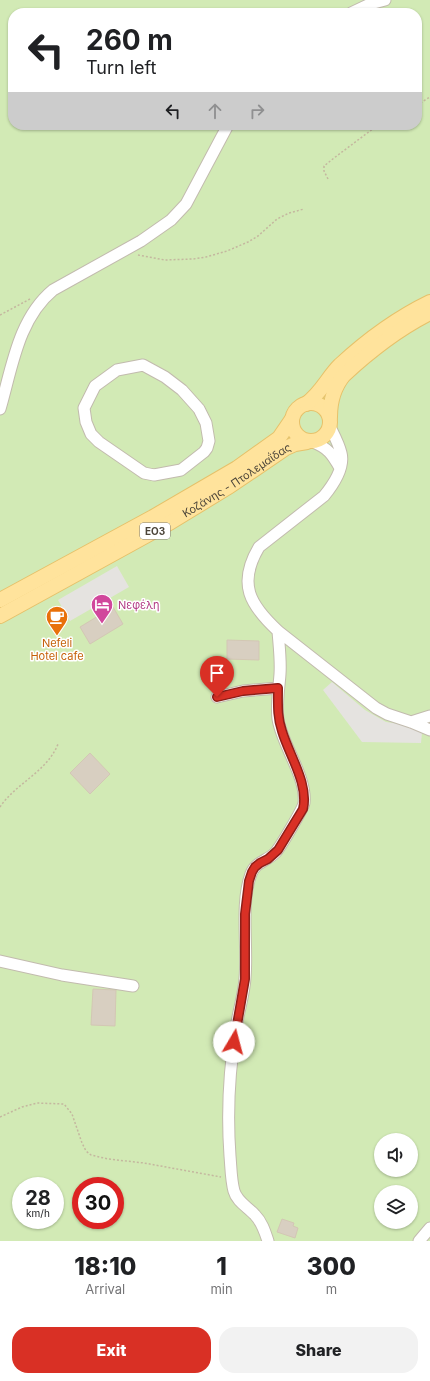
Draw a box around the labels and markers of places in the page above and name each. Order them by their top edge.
hotel icon: Νεφέλη [89,592,115,625]
place label: Νεφέλη [118,598,160,612]
cafe icon: Nefeli Hotel cafe [44,604,70,637]
place label: Nefeli Hotel cafe [30,636,84,663]
pin [200,656,234,697]

